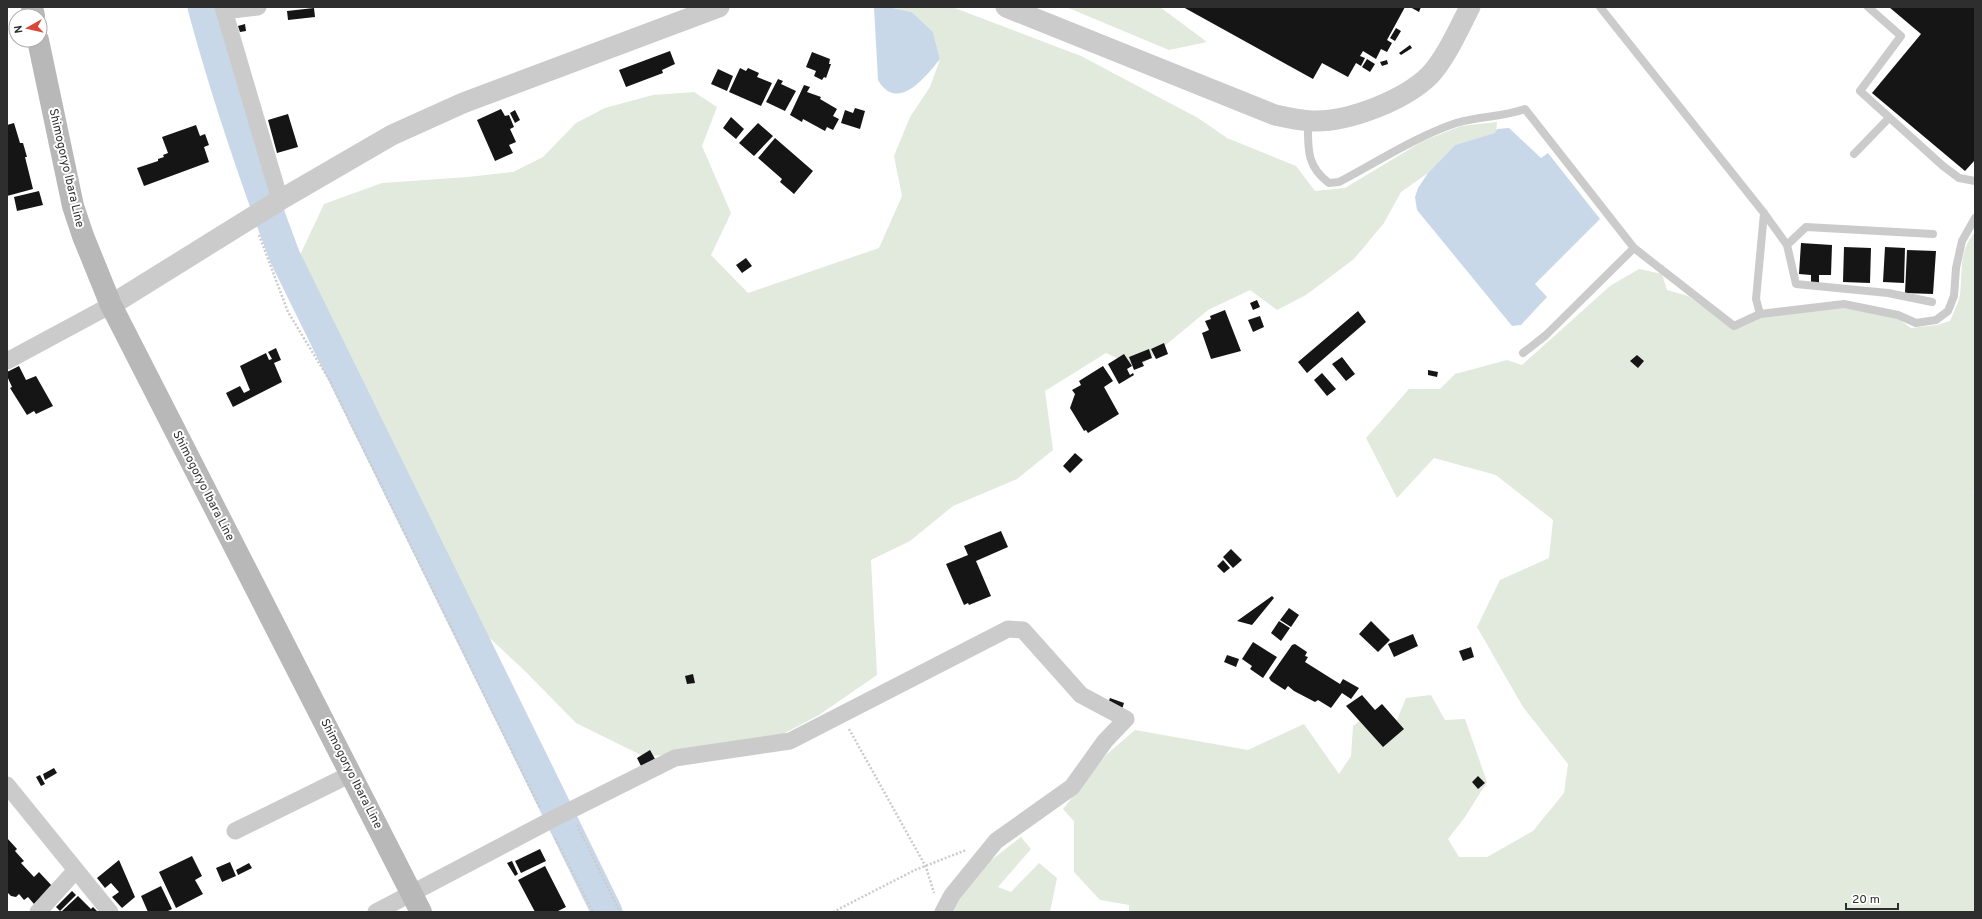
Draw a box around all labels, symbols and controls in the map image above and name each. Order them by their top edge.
north arrow [8,8,48,48]
text: N [12,24,27,34]
street label: Shimogoryo Ibara Line [45,107,87,229]
street label: Shimogoryo Ibara Line [168,428,238,544]
street label: Shimogoryo Ibara Line [316,716,386,832]
scale bar [1846,885,1898,911]
text: 20 m [1852,892,1880,908]

